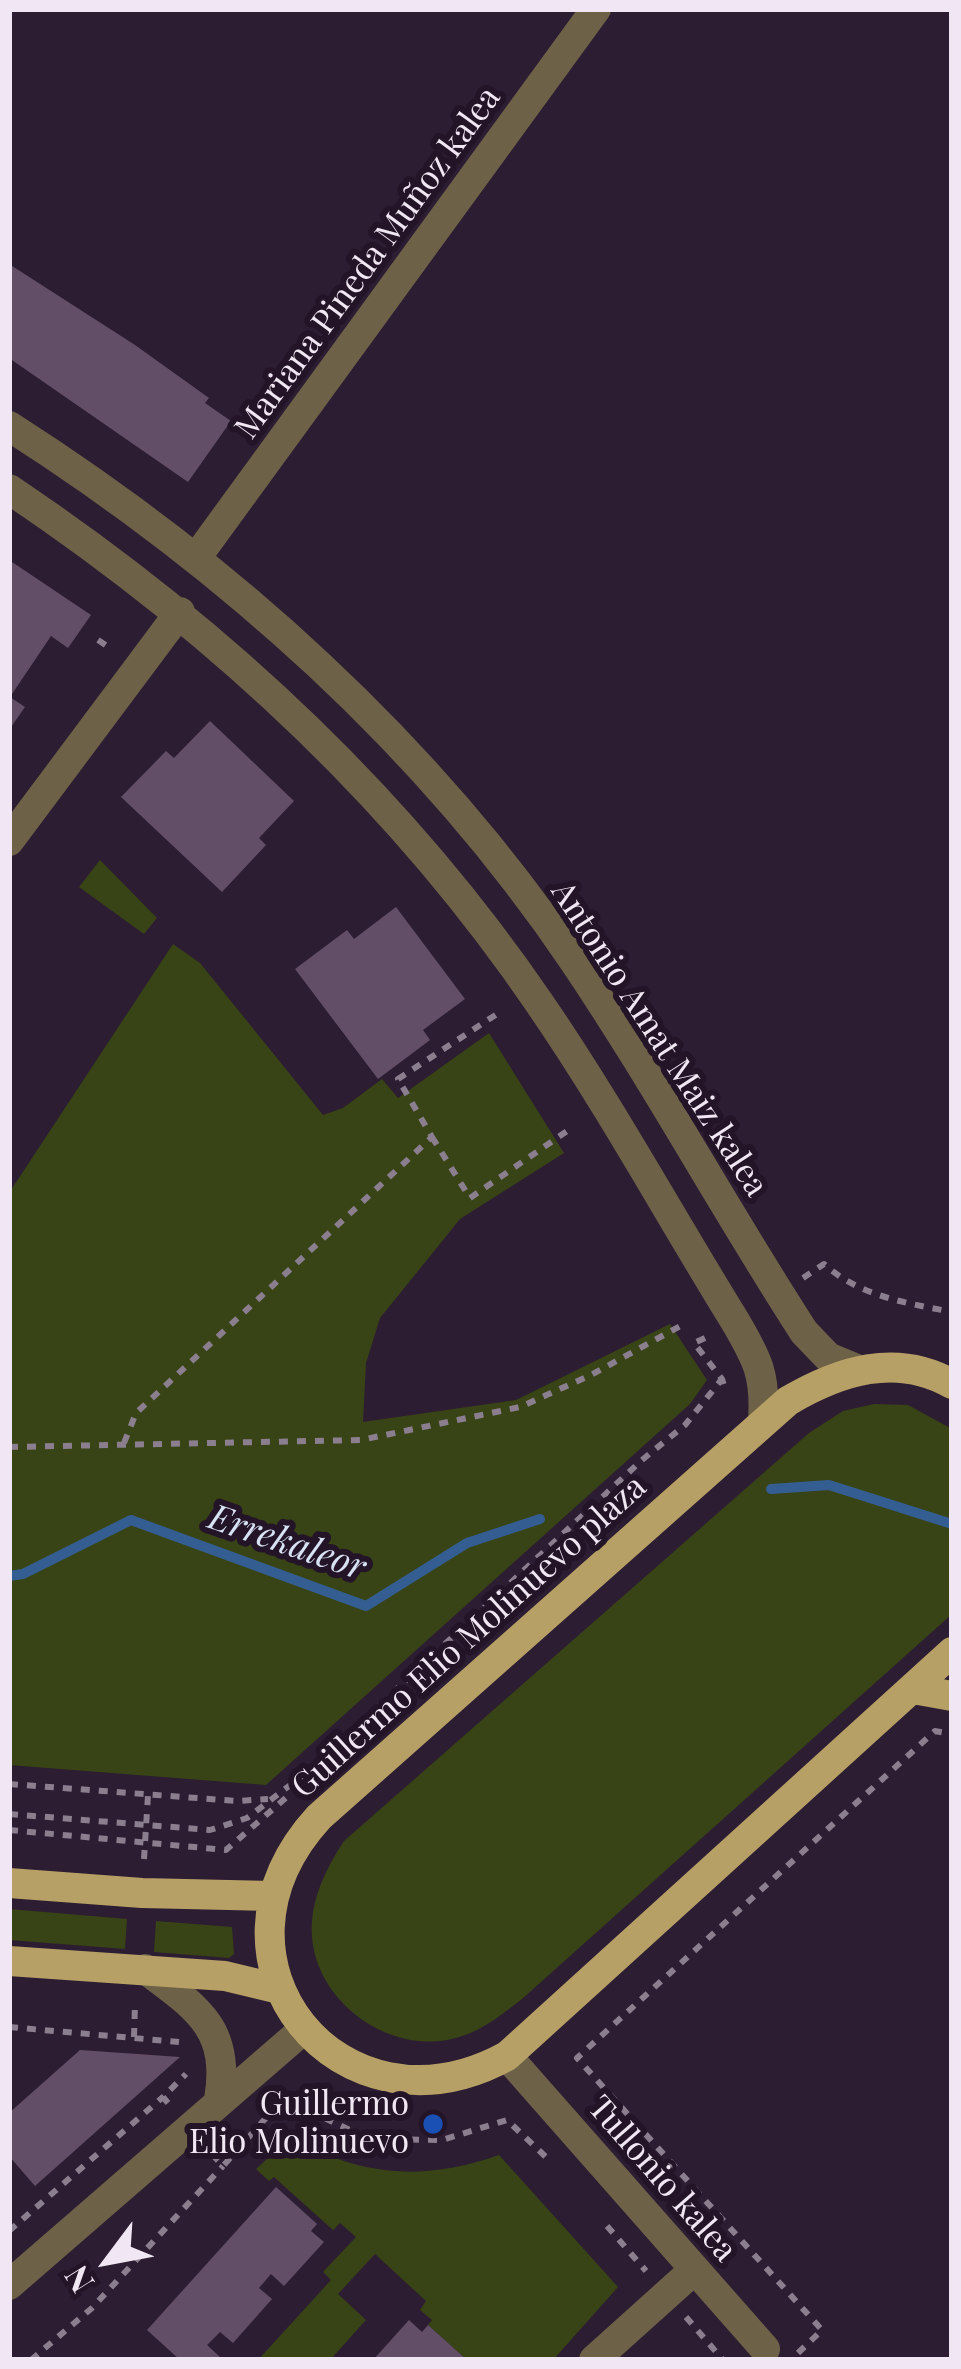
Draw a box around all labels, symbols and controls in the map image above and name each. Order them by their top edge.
street label: Mariana Pineda Muñoz kalea [227,79,509,447]
street label: Antonio Amat Maiz kalea [542,874,776,1204]
street label: Guillermo Elio Molinuevo plaza [284,1467,654,1807]
water label: Errekaleor [203,1496,371,1590]
place label: Guillermo Elio Molinuevo [189,2085,409,2163]
street label: Tullonio kalea [579,2088,745,2270]
marker: Guillermo Elio Molinuevo [420,2111,446,2137]
north arrow [48,2201,168,2321]
text: N [53,2258,102,2302]

